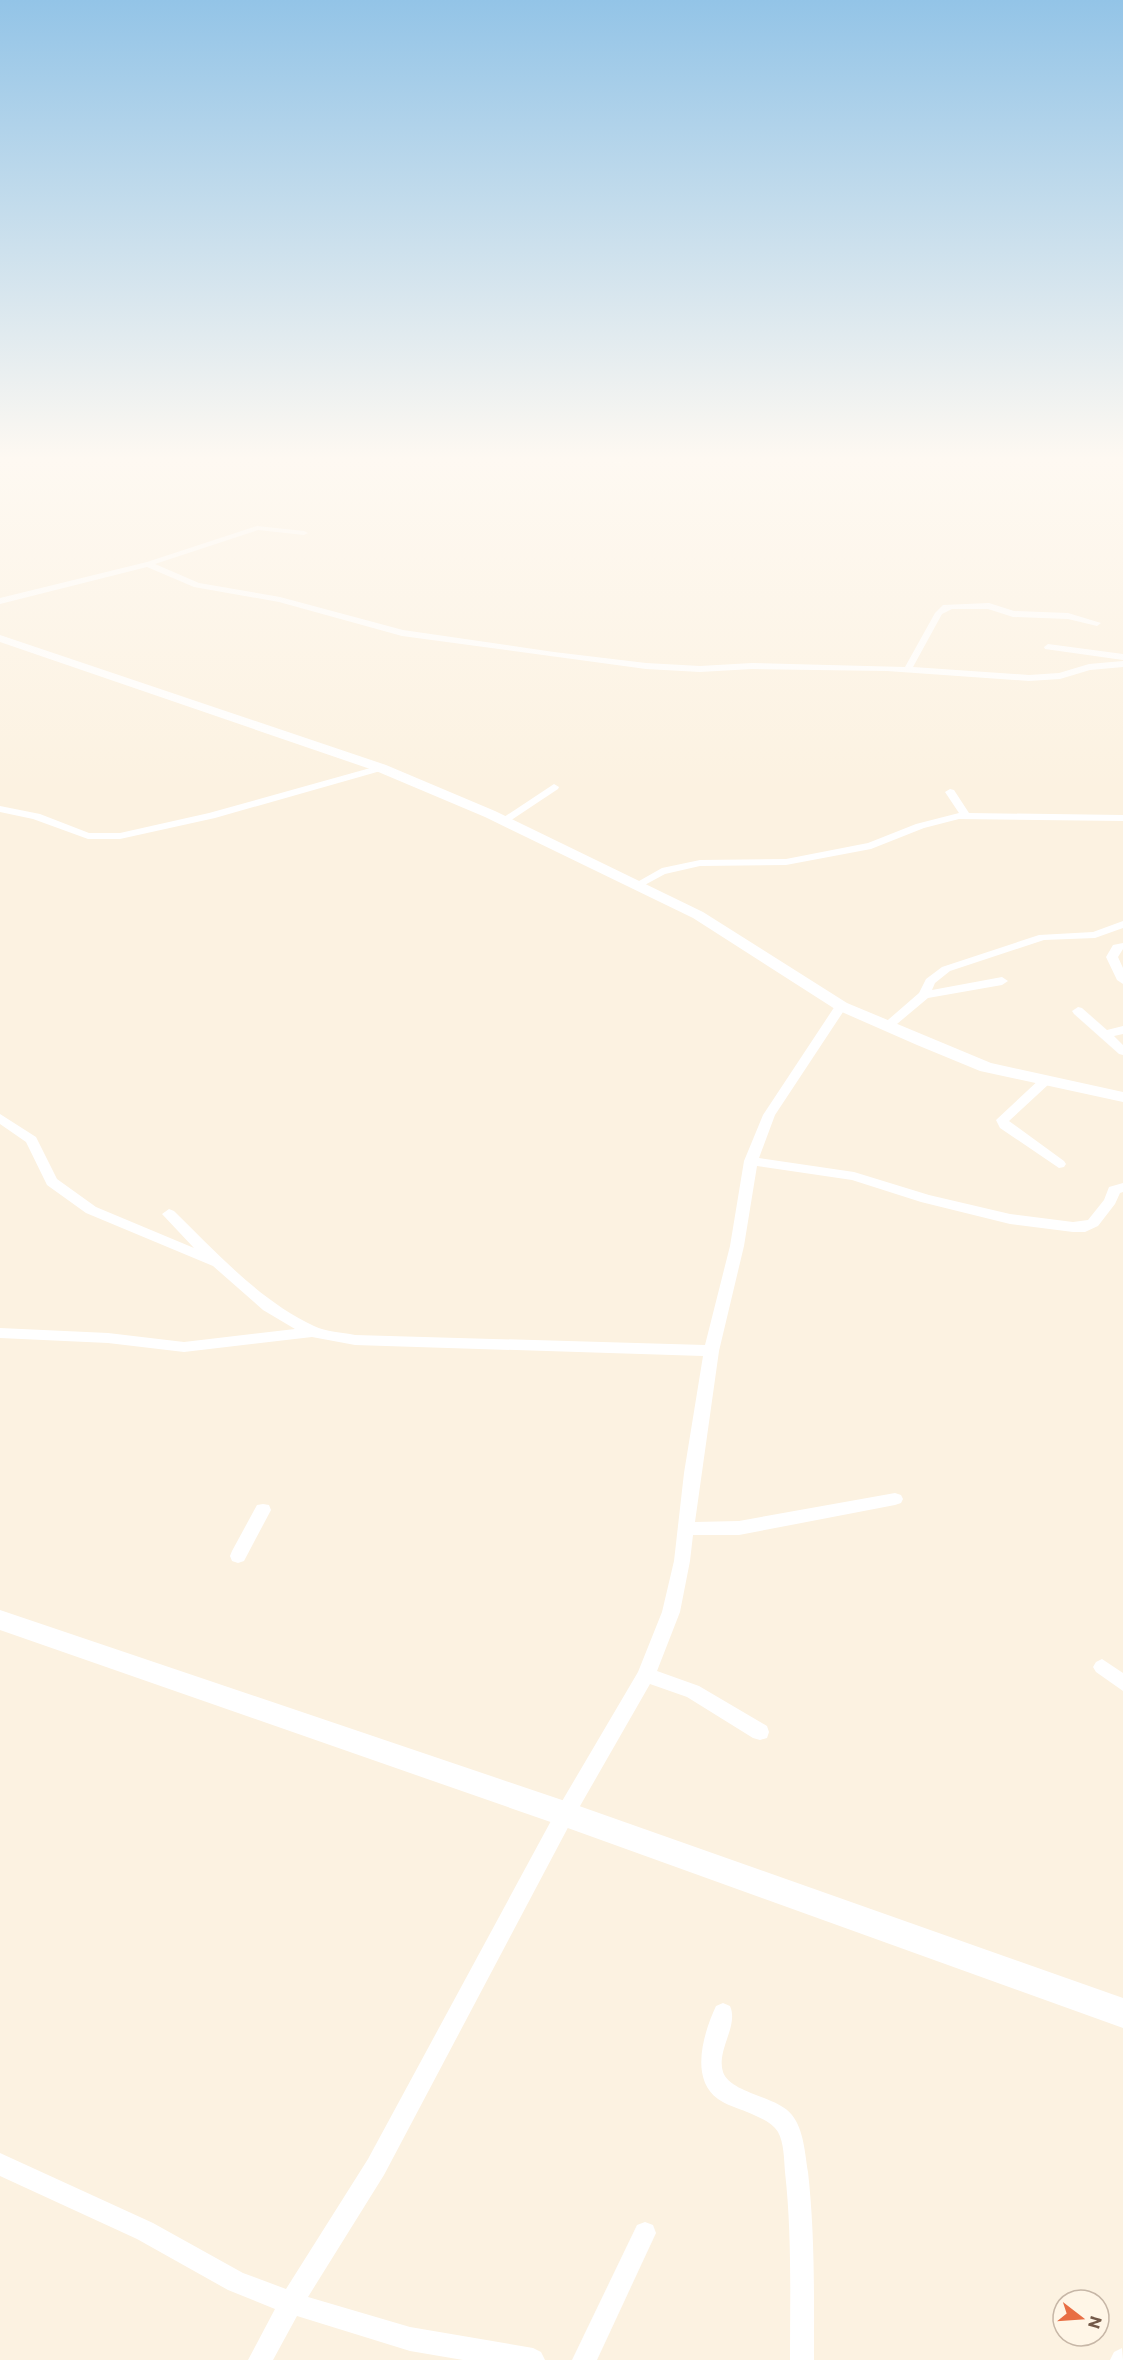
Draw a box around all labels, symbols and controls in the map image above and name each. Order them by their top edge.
north arrow [1051,2288,1111,2348]
text: N [1085,2314,1107,2331]

